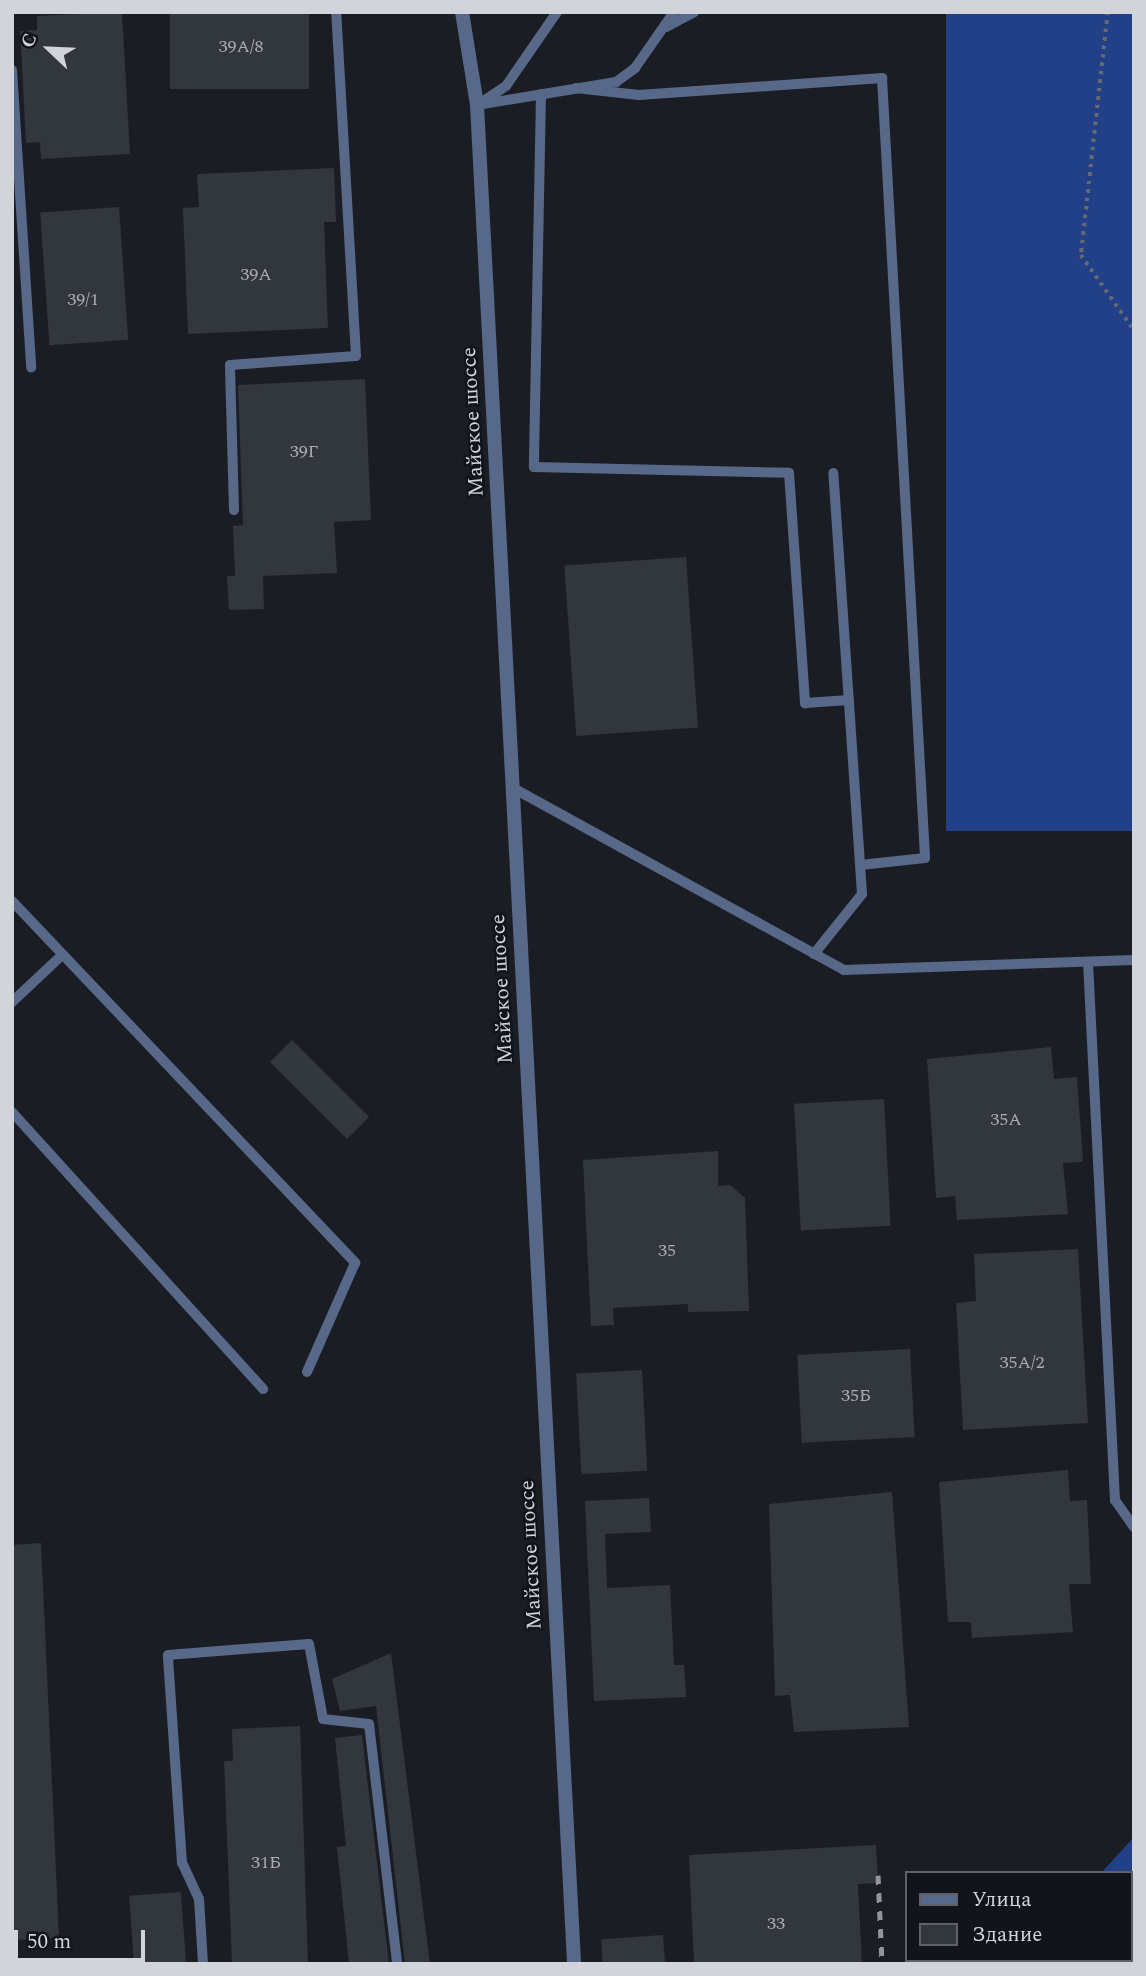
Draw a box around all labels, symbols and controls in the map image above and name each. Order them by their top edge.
north arrow [14,14,84,84]
text: С [13,29,45,52]
house number: 39А/8 [219,36,263,58]
house number: 39А [240,264,272,286]
house number: 39/1 [67,289,99,311]
street label: Майское шоссе [456,347,490,497]
house number: 39Г [290,441,318,463]
street label: Майское шоссе [485,914,519,1064]
house number: 35А [990,1109,1022,1131]
house number: 35 [658,1240,676,1262]
house number: 35А/2 [1000,1352,1044,1374]
house number: 35Б [841,1385,871,1407]
street label: Майское шоссе [514,1480,548,1630]
house number: 31Б [251,1852,281,1874]
legend [904,1871,1132,1962]
text: Улица [972,1884,1031,1916]
house number: 33 [767,1913,785,1935]
scale bar [18,1916,149,1960]
text: Здание [972,1919,1042,1951]
text: 50 m [27,1926,71,1958]

